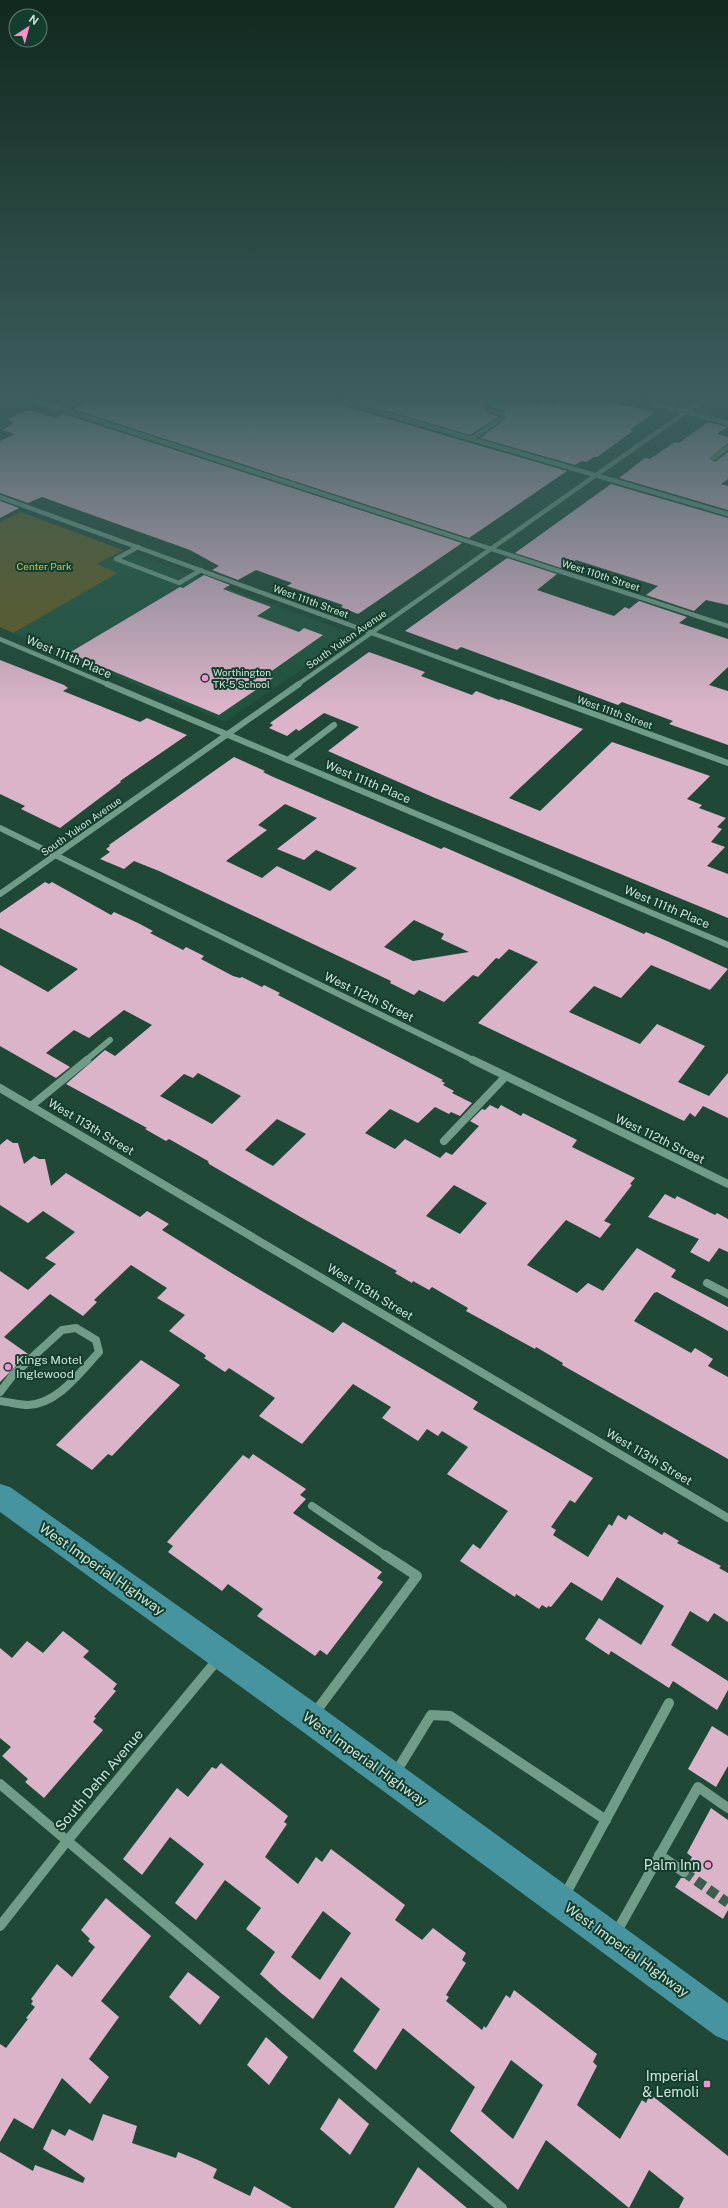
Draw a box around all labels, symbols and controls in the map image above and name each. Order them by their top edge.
north arrow [8,8,48,48]
text: N [27,13,41,27]
street label: West 110th Street [560,557,642,593]
park label: Center Park [16,560,72,572]
street label: West 111th Street [272,582,350,620]
street label: South Yukon Avenue [304,607,389,671]
street label: West 111th Place [24,633,114,681]
place label: Worthington TK-5 School [213,666,271,690]
marker: Worthington TK-5 School [200,673,210,683]
street label: West 111th Street [576,693,654,731]
street label: West 111th Place [323,758,413,806]
street label: South Yukon Avenue [39,794,124,858]
street label: West 111th Place [622,883,712,931]
street label: West 112th Street [322,969,416,1025]
street label: West 113th Street [45,1096,137,1158]
street label: West 112th Street [613,1111,707,1167]
street label: West 113th Street [324,1261,416,1323]
place label: Kings Motel Inglewood [16,1353,83,1381]
marker: Kings Motel Inglewood [3,1362,13,1372]
street label: West 113th Street [603,1426,695,1488]
street label: West Imperial Highway [36,1520,168,1619]
street label: West Imperial Highway [300,1709,431,1810]
street label: South Dehn Avenue [52,1726,146,1834]
place label: Palm Inn [644,1857,700,1873]
marker: Palm Inn [703,1860,713,1870]
street label: West Imperial Highway [562,1900,693,2001]
place label: Imperial & Lemoli [642,2068,699,2100]
marker: Imperial & Lemoli [702,2079,712,2089]

